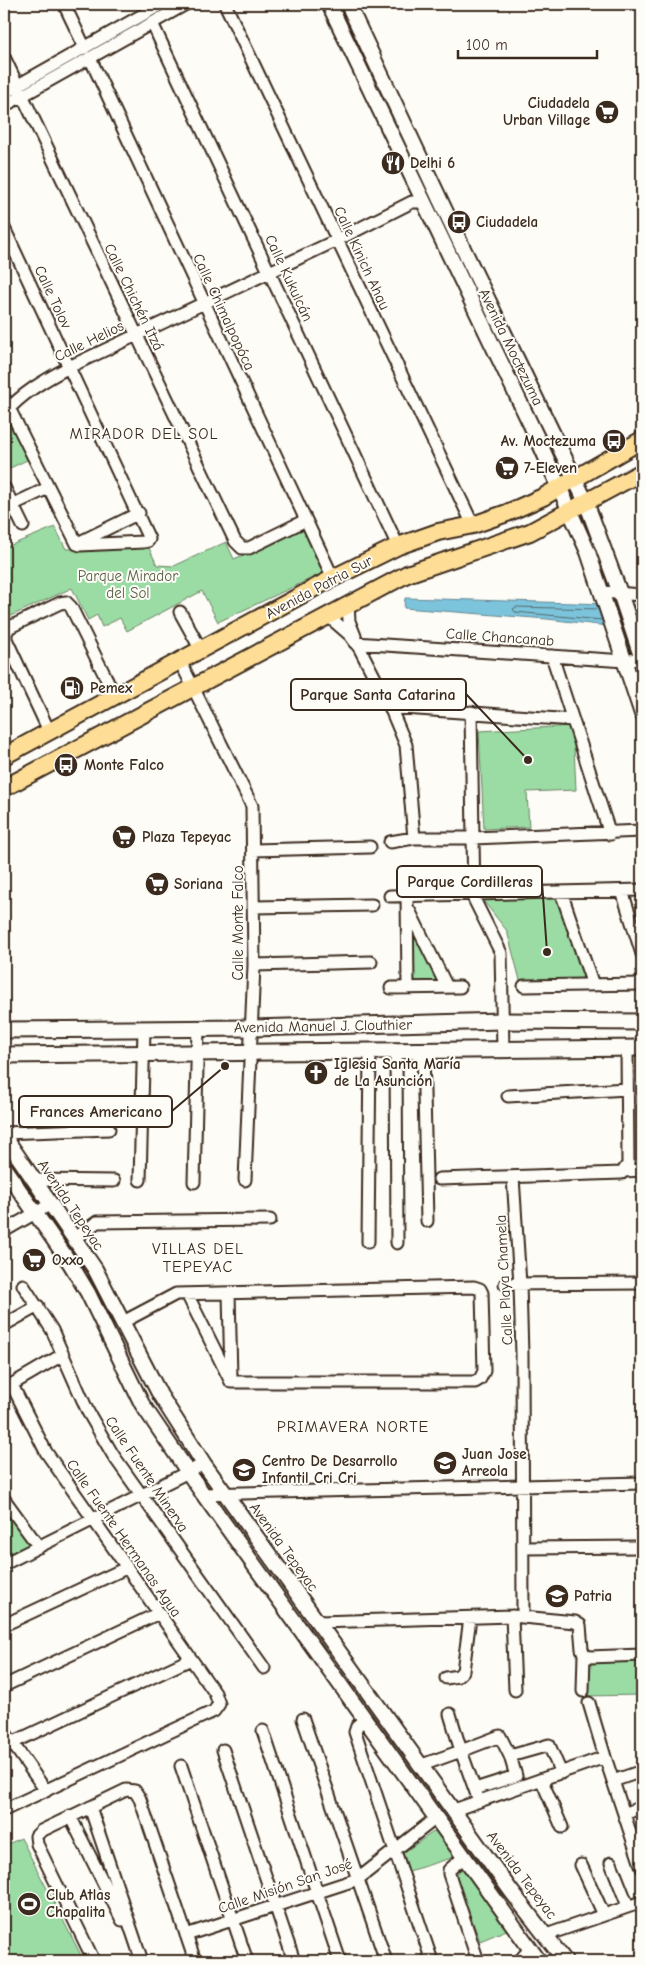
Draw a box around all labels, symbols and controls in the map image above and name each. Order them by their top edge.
scale bar [458,28,597,60]
text: 100 m [466,36,508,54]
place label: Ciudadela Urban Village [503,94,590,129]
supermarket icon: Ciudadela Urban Village [594,99,620,125]
restaurant icon: Delhi 6 [380,150,406,176]
place label: Delhi 6 [410,154,455,172]
street label: Calle Kinich Ahau [330,203,394,313]
bus stop icon: Ciudadela [446,209,472,235]
place label: Ciudadela [476,213,538,231]
street label: Calle Kukulcán [261,232,317,324]
street label: Calle Chichén Itzá [100,241,168,353]
street label: Calle Chimalpopóca [189,251,259,373]
street label: Calle Tolov [31,262,76,332]
street label: Avenida Moctezuma [475,286,547,408]
street label: Calle Helios [51,316,127,366]
district label: MIRADOR DEL SOL [70,425,218,443]
bus stop icon: Av. Moctezuma [601,428,627,454]
place label: Av. Moctezuma [501,432,596,450]
supermarket icon: 7-Eleven [494,455,520,481]
place label: 7-Eleven [524,459,577,477]
street label: Avenida Patria Sur [262,551,376,623]
park label: Parque Mirador del Sol [78,567,178,602]
street label: Calle Chancanab [445,624,555,650]
fuel station icon: Pemex [59,675,85,701]
place label: Pemex [90,679,133,697]
callout: Parque Santa Catarina [291,679,466,710]
text: Parque Santa Catarina [300,686,456,704]
bus stop icon: Monte Falco [53,752,79,778]
place label: Monte Falco [84,756,164,774]
supermarket icon: Plaza Tepeyac [111,824,137,850]
place label: Plaza Tepeyac [142,828,231,846]
street label: Calle Monte Falco [229,865,247,981]
callout: Parque Cordilleras [397,866,542,897]
supermarket icon: Soriana [144,871,170,897]
text: Parque Cordilleras [407,873,533,891]
place label: Soriana [174,875,223,893]
street label: Avenida Manuel J. Clouthier [234,1015,412,1037]
place label: Iglesia Santa María de La Asunción [334,1055,461,1090]
church icon: Iglesia Santa María de La Asunción [303,1060,329,1086]
callout: Frances Americano [19,1096,172,1127]
text: Frances Americano [30,1103,162,1121]
street label: Avenida Tepeyac [34,1156,108,1254]
street label: Calle Playa Chamela [492,1214,516,1346]
district label: VILLAS DEL TEPEYAC [152,1240,244,1276]
supermarket icon: Oxxo [21,1247,47,1273]
place label: Oxxo [52,1251,84,1269]
street label: Calle Fuente Minerva [102,1413,192,1535]
district label: PRIMAVERA NORTE [277,1418,429,1436]
place label: Juan Jose Arreola [462,1445,527,1480]
school or university icon: Juan Jose Arreola [432,1450,458,1476]
place label: Centro De Desarrollo Infantil Cri Cri [262,1452,398,1487]
street label: Calle Fuente Hermanas Agua [63,1456,185,1620]
school or university icon: Centro De Desarrollo Infantil Cri Cri [231,1457,257,1483]
street label: Avenida Tepeyac [246,1499,322,1595]
school or university icon: Patria [544,1583,570,1609]
place label: Patria [574,1587,612,1605]
street label: Avenida Tepeyac [483,1827,561,1923]
street label: Calle Misión San José [216,1854,355,1917]
place label: Club Atlas Chapalita [46,1886,110,1921]
sports icon: Club Atlas Chapalita [16,1891,42,1917]

